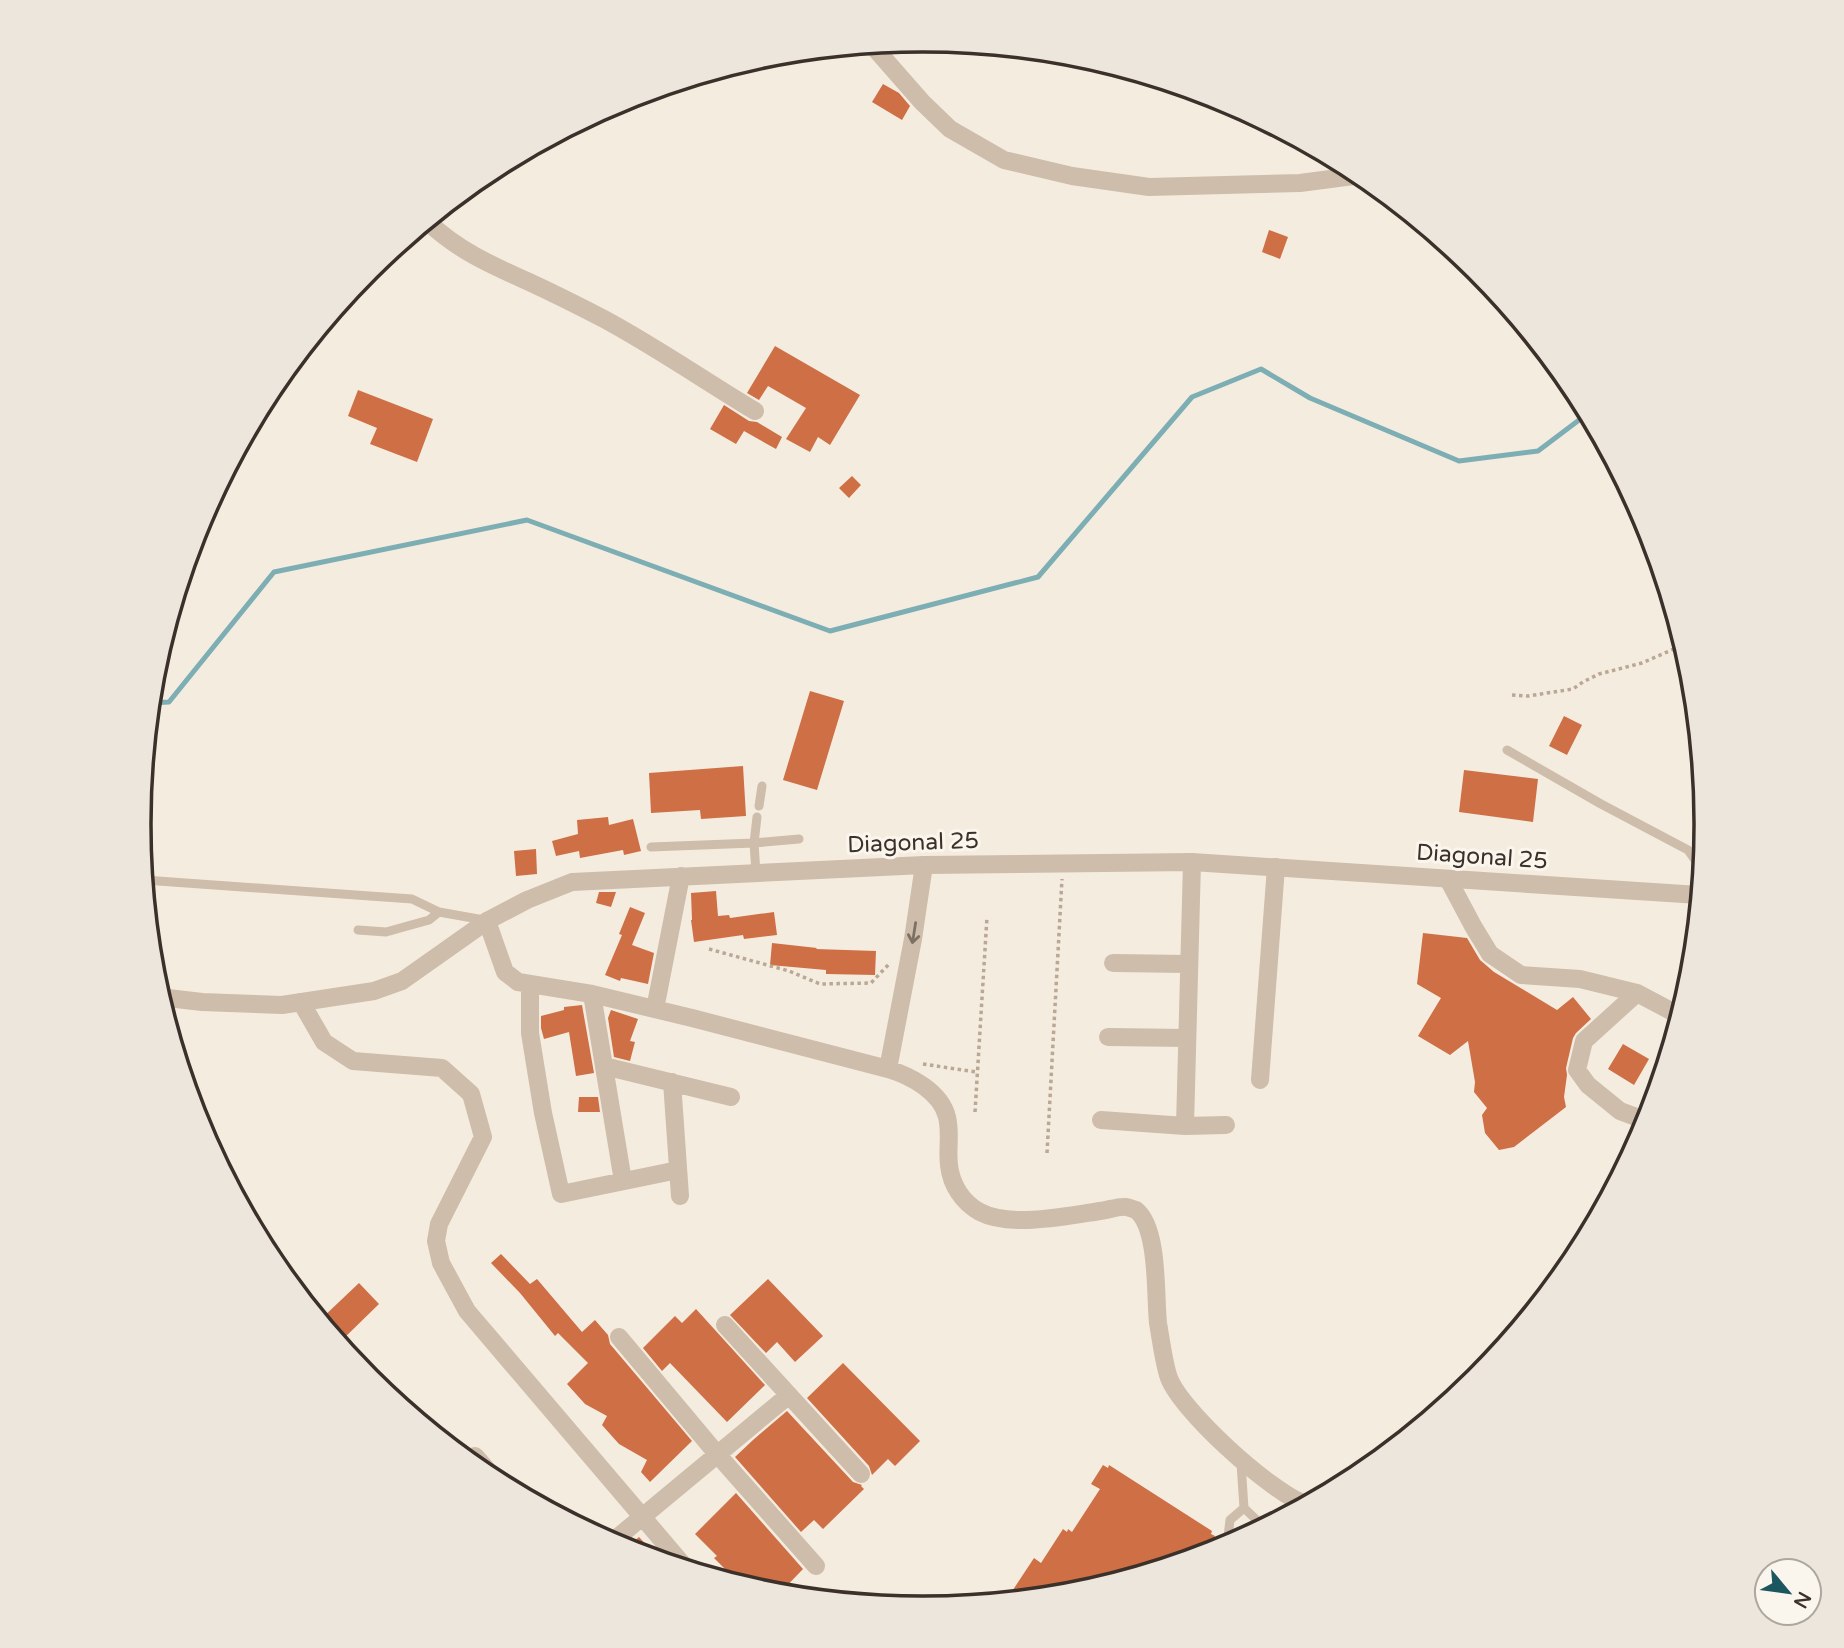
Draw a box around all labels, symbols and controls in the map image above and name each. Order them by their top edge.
street label: Diagonal 25 [847,827,979,859]
street label: Diagonal 25 [1415,838,1549,876]
one-way arrow [907,921,920,944]
north arrow [1753,1557,1823,1627]
text: N [1789,1588,1815,1612]

